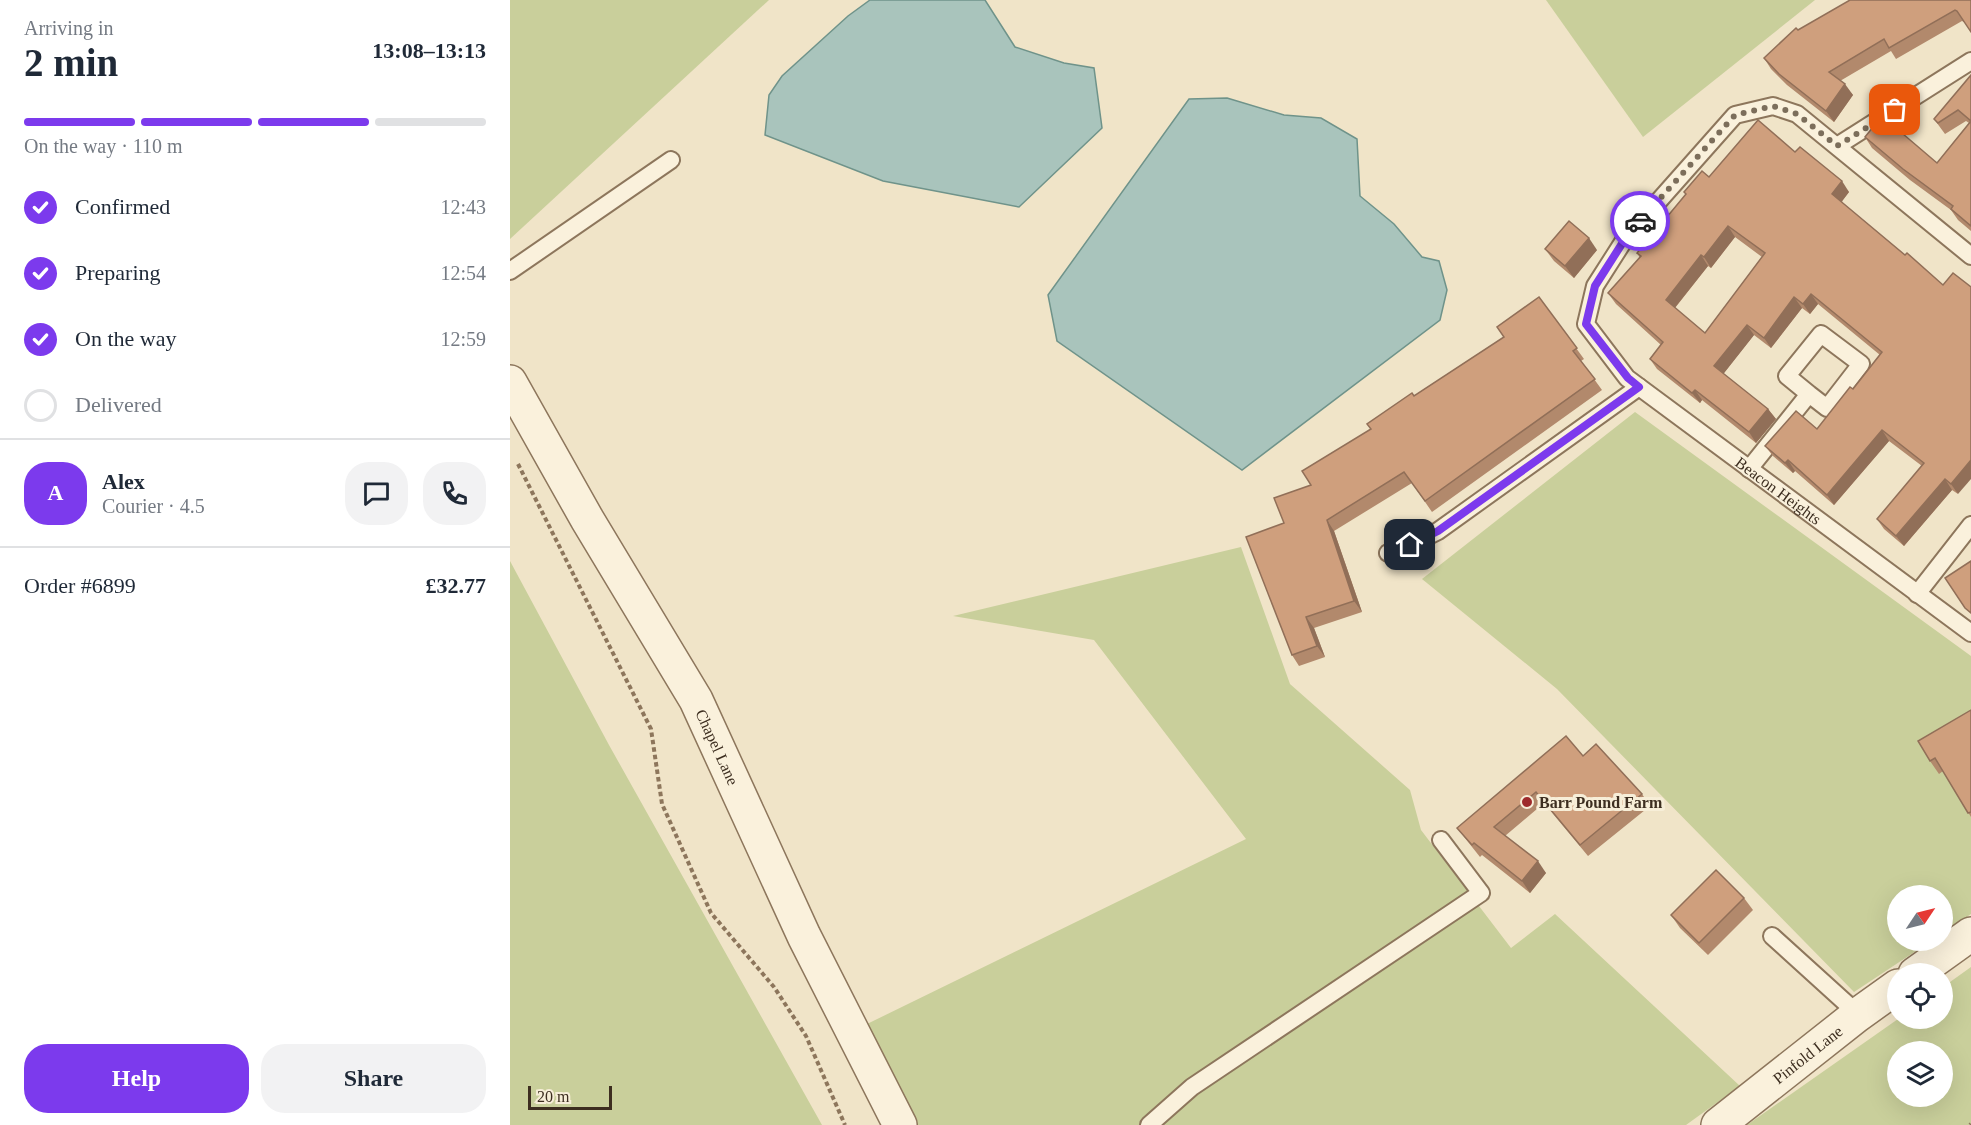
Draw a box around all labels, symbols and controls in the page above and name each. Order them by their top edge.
text: Arriving in [24,17,113,39]
text: 13:08–13:13 [372,38,486,63]
text: 2 min [24,41,118,84]
pin [1869,84,1920,135]
icon: bag [1878,93,1911,126]
text: On the way · 110 m [24,135,183,157]
icon: check [24,191,57,224]
courier [1610,191,1670,251]
text: Confirmed [75,194,170,219]
text: 12:43 [440,196,486,218]
icon: car [1624,205,1657,238]
icon: check [24,257,57,290]
text: Preparing [75,260,161,285]
text: 12:54 [440,262,486,284]
icon: check [24,323,57,356]
text: On the way [75,326,176,351]
text: 12:59 [440,328,486,350]
text: Delivered [75,392,162,417]
street label: Beacon Heights [1732,454,1824,528]
button: chat [345,462,408,525]
button: phone [423,462,486,525]
text: Alex [102,469,145,494]
text: A [48,480,63,505]
text: Courier · 4.5 [102,495,205,517]
pin [1384,519,1435,570]
icon: home [1393,528,1426,561]
text: Order #6899 [24,573,136,598]
text: £32.77 [426,573,486,598]
street label: Chapel Lane [692,707,742,788]
place label: Barr Pound Farm [1539,794,1663,811]
marker: Barr Pound Farm [1520,795,1534,809]
north arrow [1887,885,1953,951]
map controls [1887,885,1953,1107]
button: locate [1887,963,1953,1029]
street label: Pinfold Lane [1770,1022,1846,1087]
button: layers [1887,1041,1953,1107]
button: Help [24,1044,249,1113]
button: Share [261,1044,486,1113]
scale bar [528,1083,612,1110]
text: 20 m [537,1088,569,1105]

